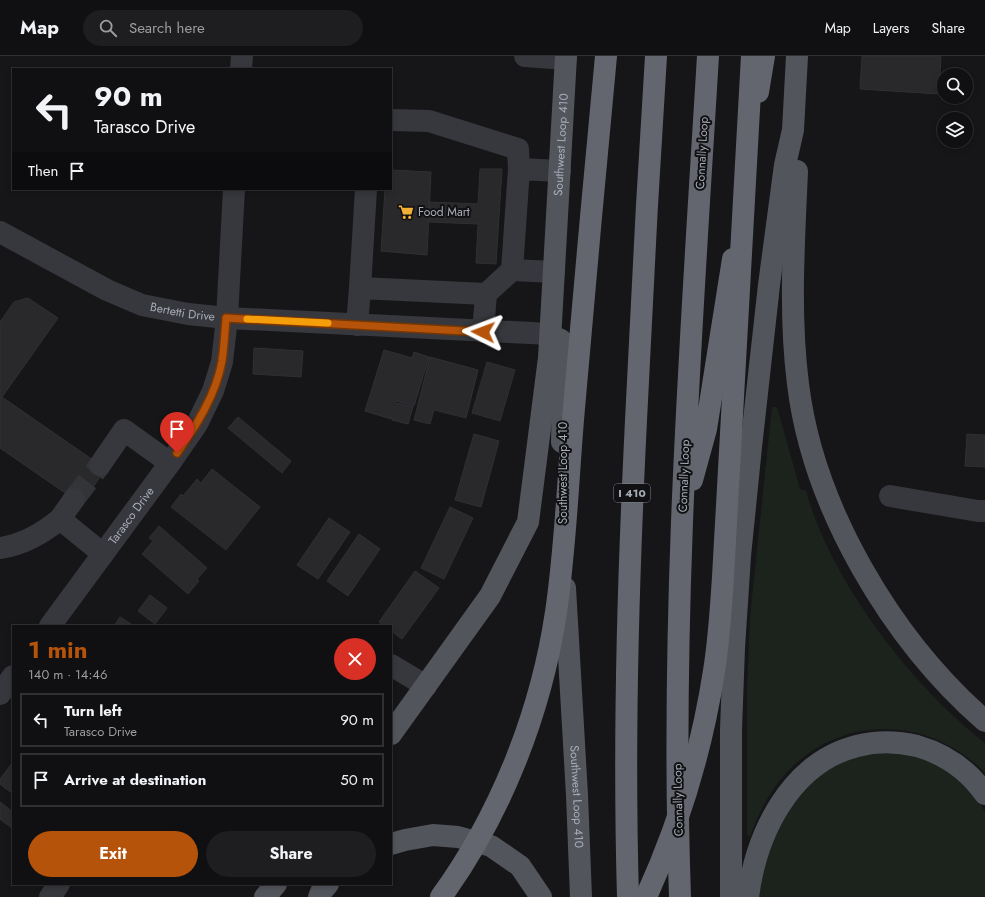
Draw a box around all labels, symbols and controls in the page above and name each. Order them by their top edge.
search box [83,10,363,46]
text: Map [20,14,59,41]
icon: search [97,17,119,39]
text: Search here [129,17,205,39]
text: Map [825,18,851,38]
text: Layers [873,18,909,38]
text: Share [931,18,965,38]
map controls [937,68,973,148]
button: search [937,68,973,104]
text: 90 m [94,76,163,117]
icon: left [28,84,80,136]
street label: Southwest Loop 410 [549,93,573,196]
button: layers [937,112,973,148]
text: Tarasco Drive [94,114,195,140]
street label: Connally Loop [691,116,713,190]
text: Then [28,160,58,182]
icon: arrive [66,160,88,182]
supermarket icon: Food Mart [397,203,415,221]
place label: Food Mart [418,203,470,221]
street label: Bertetti Drive [149,298,216,326]
position arrow [462,311,504,353]
pin [160,412,194,453]
icon: arrive [166,418,188,440]
street label: Southwest Loop 410 [554,422,572,524]
street label: Connally Loop [674,439,694,513]
street label: Tarasco Drive [104,483,158,548]
road number: I 410 [614,484,650,502]
text: 1 min [28,632,88,667]
button: close [334,638,376,680]
text: 140 m · 14:46 [28,665,107,684]
text: Turn left [64,700,122,722]
icon: left [30,709,52,731]
text: 90 m [340,709,374,731]
text: Tarasco Drive [64,722,137,741]
street label: Southwest Loop 410 [565,745,588,848]
street label: Connally Loop [668,763,688,837]
icon: arrive [30,769,52,791]
text: Arrive at destination [64,769,206,791]
text: 50 m [340,769,374,791]
button: Exit [28,831,198,877]
button: Share [206,831,376,877]

